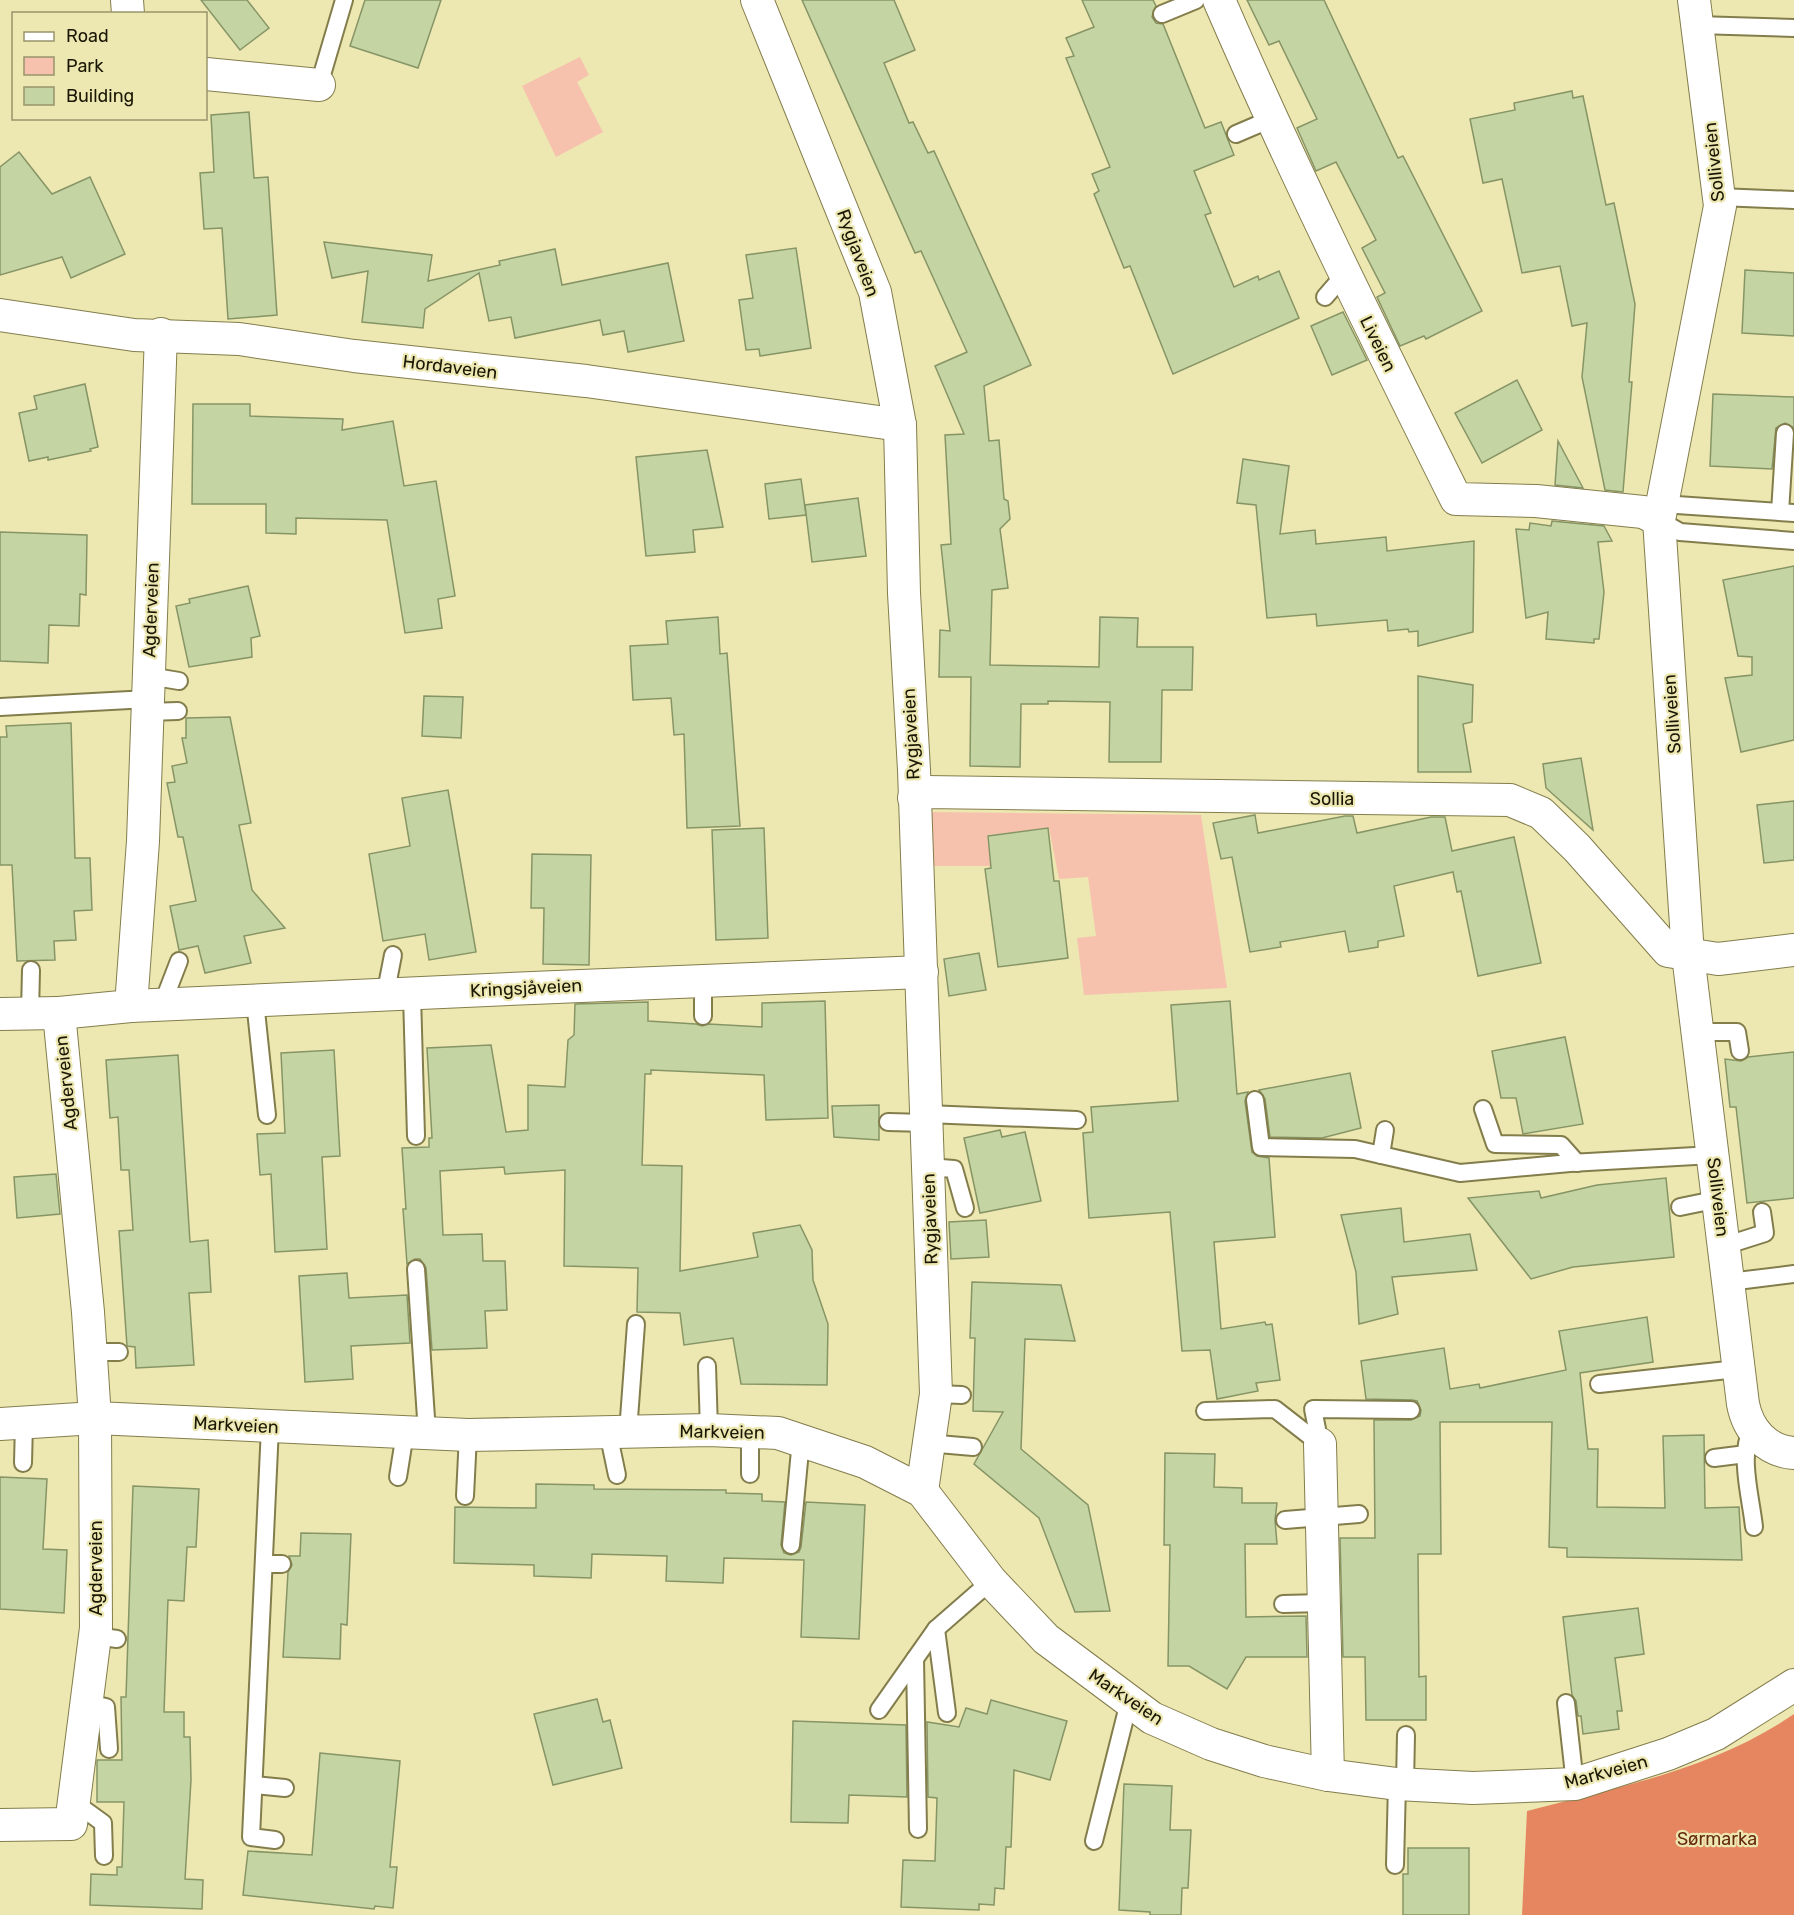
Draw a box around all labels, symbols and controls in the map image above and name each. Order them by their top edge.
legend [12,12,207,120]
text: Road [66,25,109,47]
text: Park [66,55,104,77]
text: Building [66,85,134,107]
street label: Solliveien [1699,121,1729,203]
street label: Rygjaveien [832,206,884,300]
street label: Liveien [1355,312,1401,376]
street label: Hordaveien [401,350,499,384]
street label: Agderveien [138,562,164,658]
street label: Solliveien [1658,673,1686,755]
street label: Rygjaveien [898,688,924,780]
street label: Sollia [1310,788,1354,810]
street label: Kringsjåveien [469,974,583,1002]
street label: Agderveien [50,1034,82,1132]
street label: Solliveien [1702,1156,1734,1238]
street label: Rygjaveien [917,1173,943,1265]
street label: Markveien [193,1412,279,1438]
street label: Markveien [679,1420,765,1444]
street label: Agderveien [85,1520,107,1616]
street label: Markveien [1084,1664,1168,1730]
street label: Markveien [1562,1750,1650,1794]
park label: Sørmarka [1677,1828,1757,1850]

